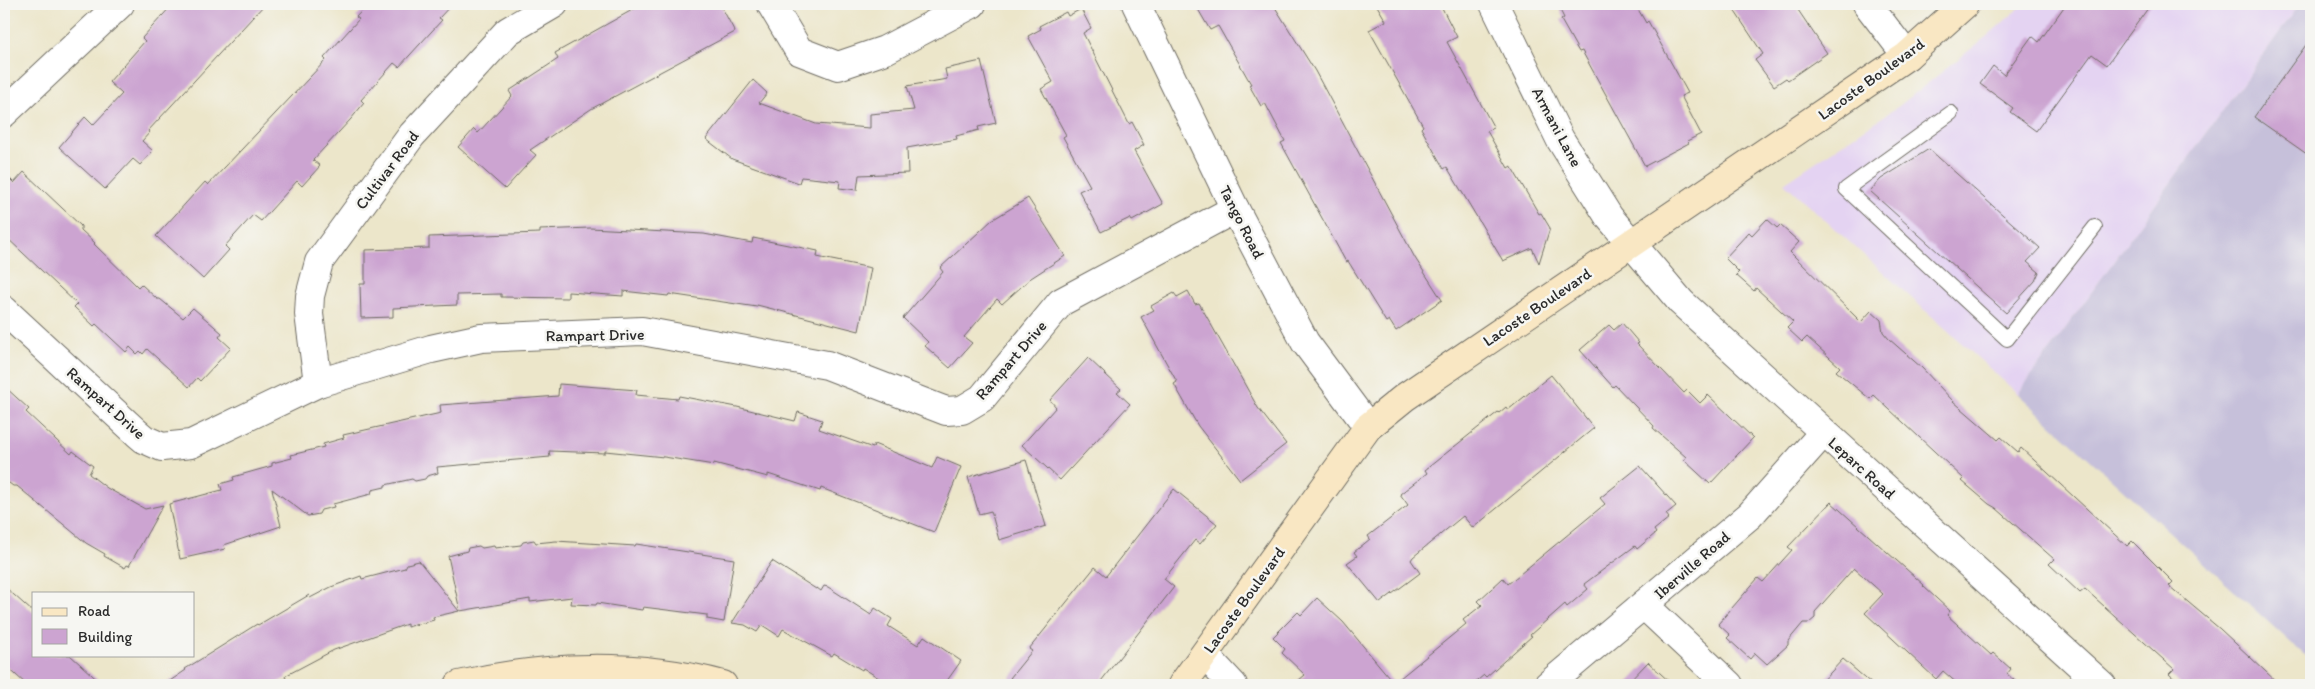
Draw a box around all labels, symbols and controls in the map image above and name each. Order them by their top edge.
street label: Lacoste Boulevard [1814,34,1928,124]
street label: Armani Lane [1528,84,1586,170]
street label: Cultivar Road [351,127,423,213]
street label: Tango Road [1215,182,1269,262]
street label: Lacoste Boulevard [1479,264,1595,350]
street label: Rampart Drive [971,316,1051,404]
street label: Rampart Drive [545,325,645,345]
street label: Rampart Drive [63,363,149,443]
street label: Leparc Road [1824,433,1900,503]
street label: Iberville Road [1650,527,1734,603]
street label: Lacoste Boulevard [1199,543,1289,657]
legend [32,592,195,656]
text: Road [78,602,111,620]
text: Building [78,628,132,646]

